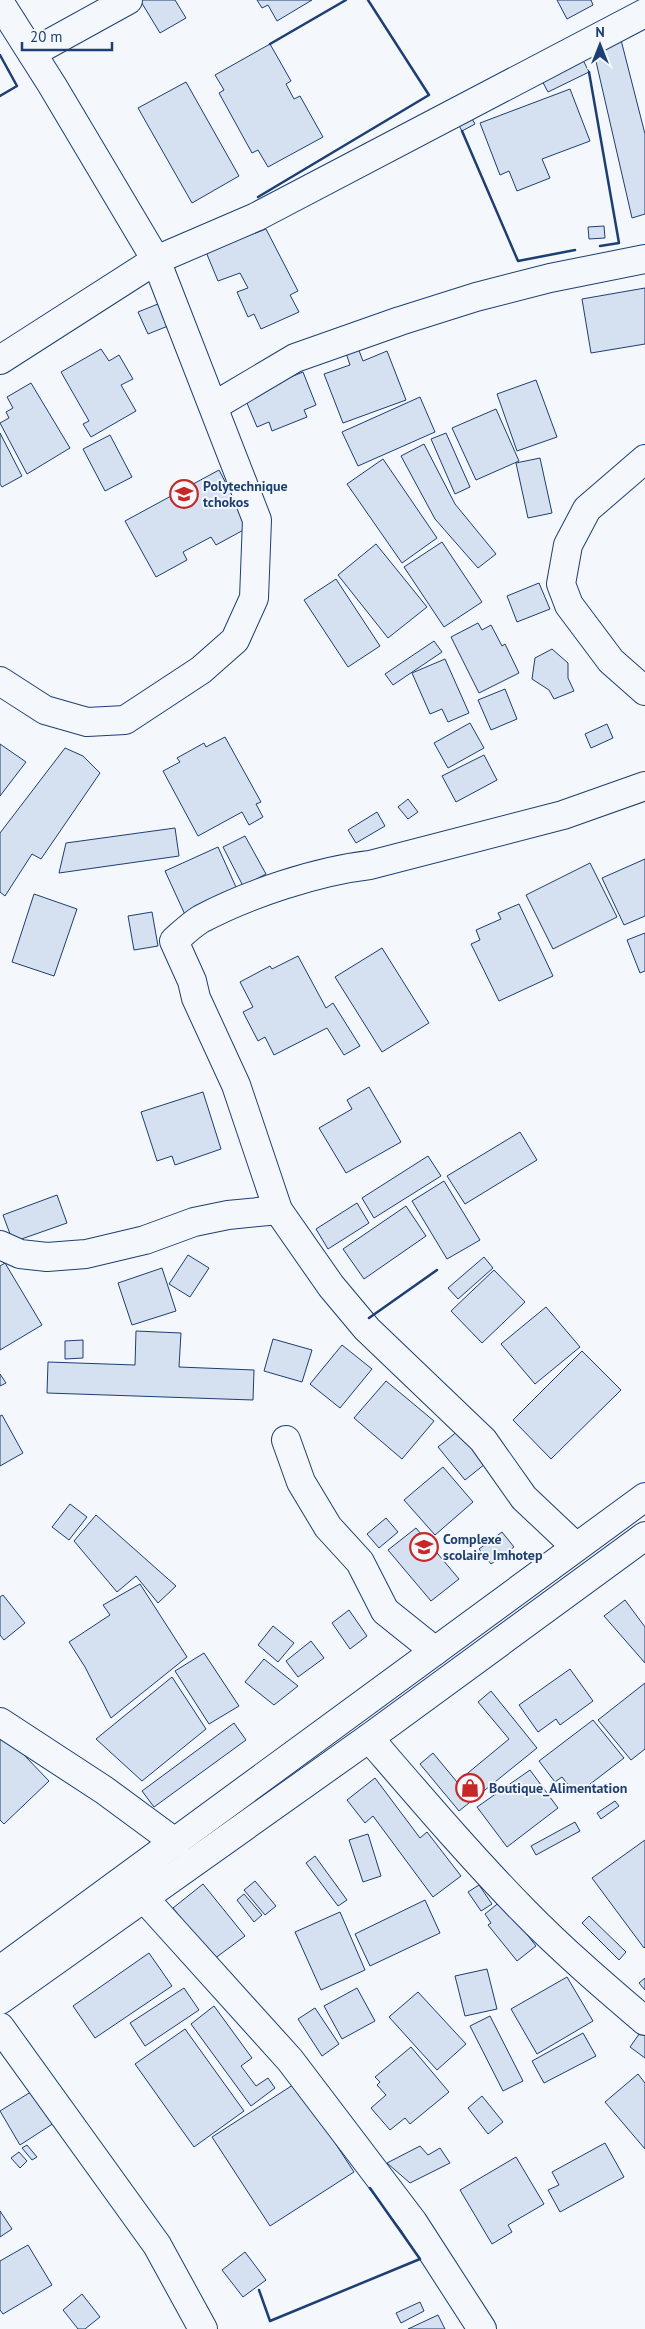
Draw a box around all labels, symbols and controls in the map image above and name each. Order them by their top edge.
scale bar [22,20,112,52]
north arrow [575,20,625,70]
text: N [595,23,605,41]
text: 20 m [30,27,63,46]
place label: Polytechnique tchokos [203,477,288,511]
school or university icon: Polytechnique tchokos [169,479,199,509]
place label: Complexe scolaire Imhotep [443,1530,543,1564]
school or university icon: Complexe scolaire Imhotep [409,1532,439,1562]
shop icon: Boutique_Alimentation [455,1773,485,1803]
place label: Boutique_Alimentation [489,1779,627,1797]

